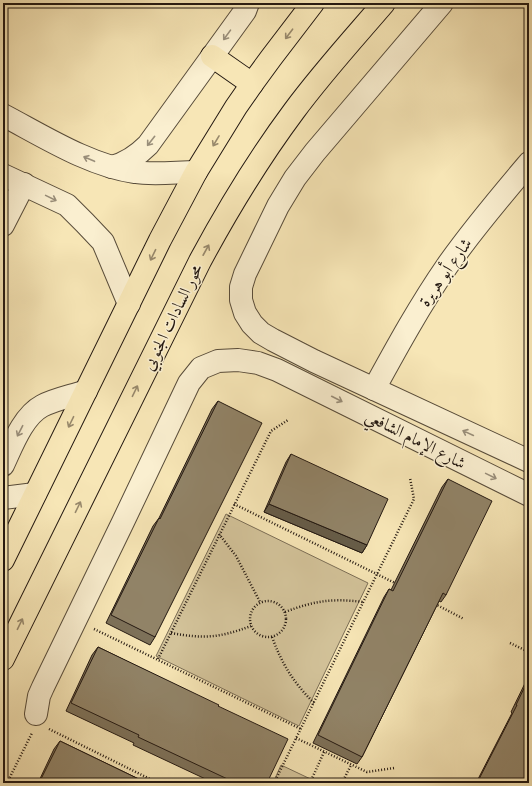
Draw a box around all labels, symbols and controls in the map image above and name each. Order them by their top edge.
one-way arrow [285,28,293,39]
one-way arrow [223,30,231,41]
one-way arrow [146,135,155,146]
one-way arrow [211,135,219,147]
one-way arrow [84,155,96,162]
one-way arrow [44,195,56,202]
street label: شارع أبو هريرة [412,233,479,312]
one-way arrow [203,244,210,256]
one-way arrow [149,248,156,260]
street label: محور السادات الجنوبي [138,260,211,376]
one-way arrow [132,385,140,397]
one-way arrow [331,396,343,403]
street label: شارع الإمام الشافعي [360,405,469,478]
one-way arrow [67,415,74,427]
one-way arrow [16,425,23,437]
one-way arrow [463,429,475,436]
one-way arrow [485,473,497,480]
one-way arrow [75,502,82,514]
one-way arrow [17,618,24,630]

